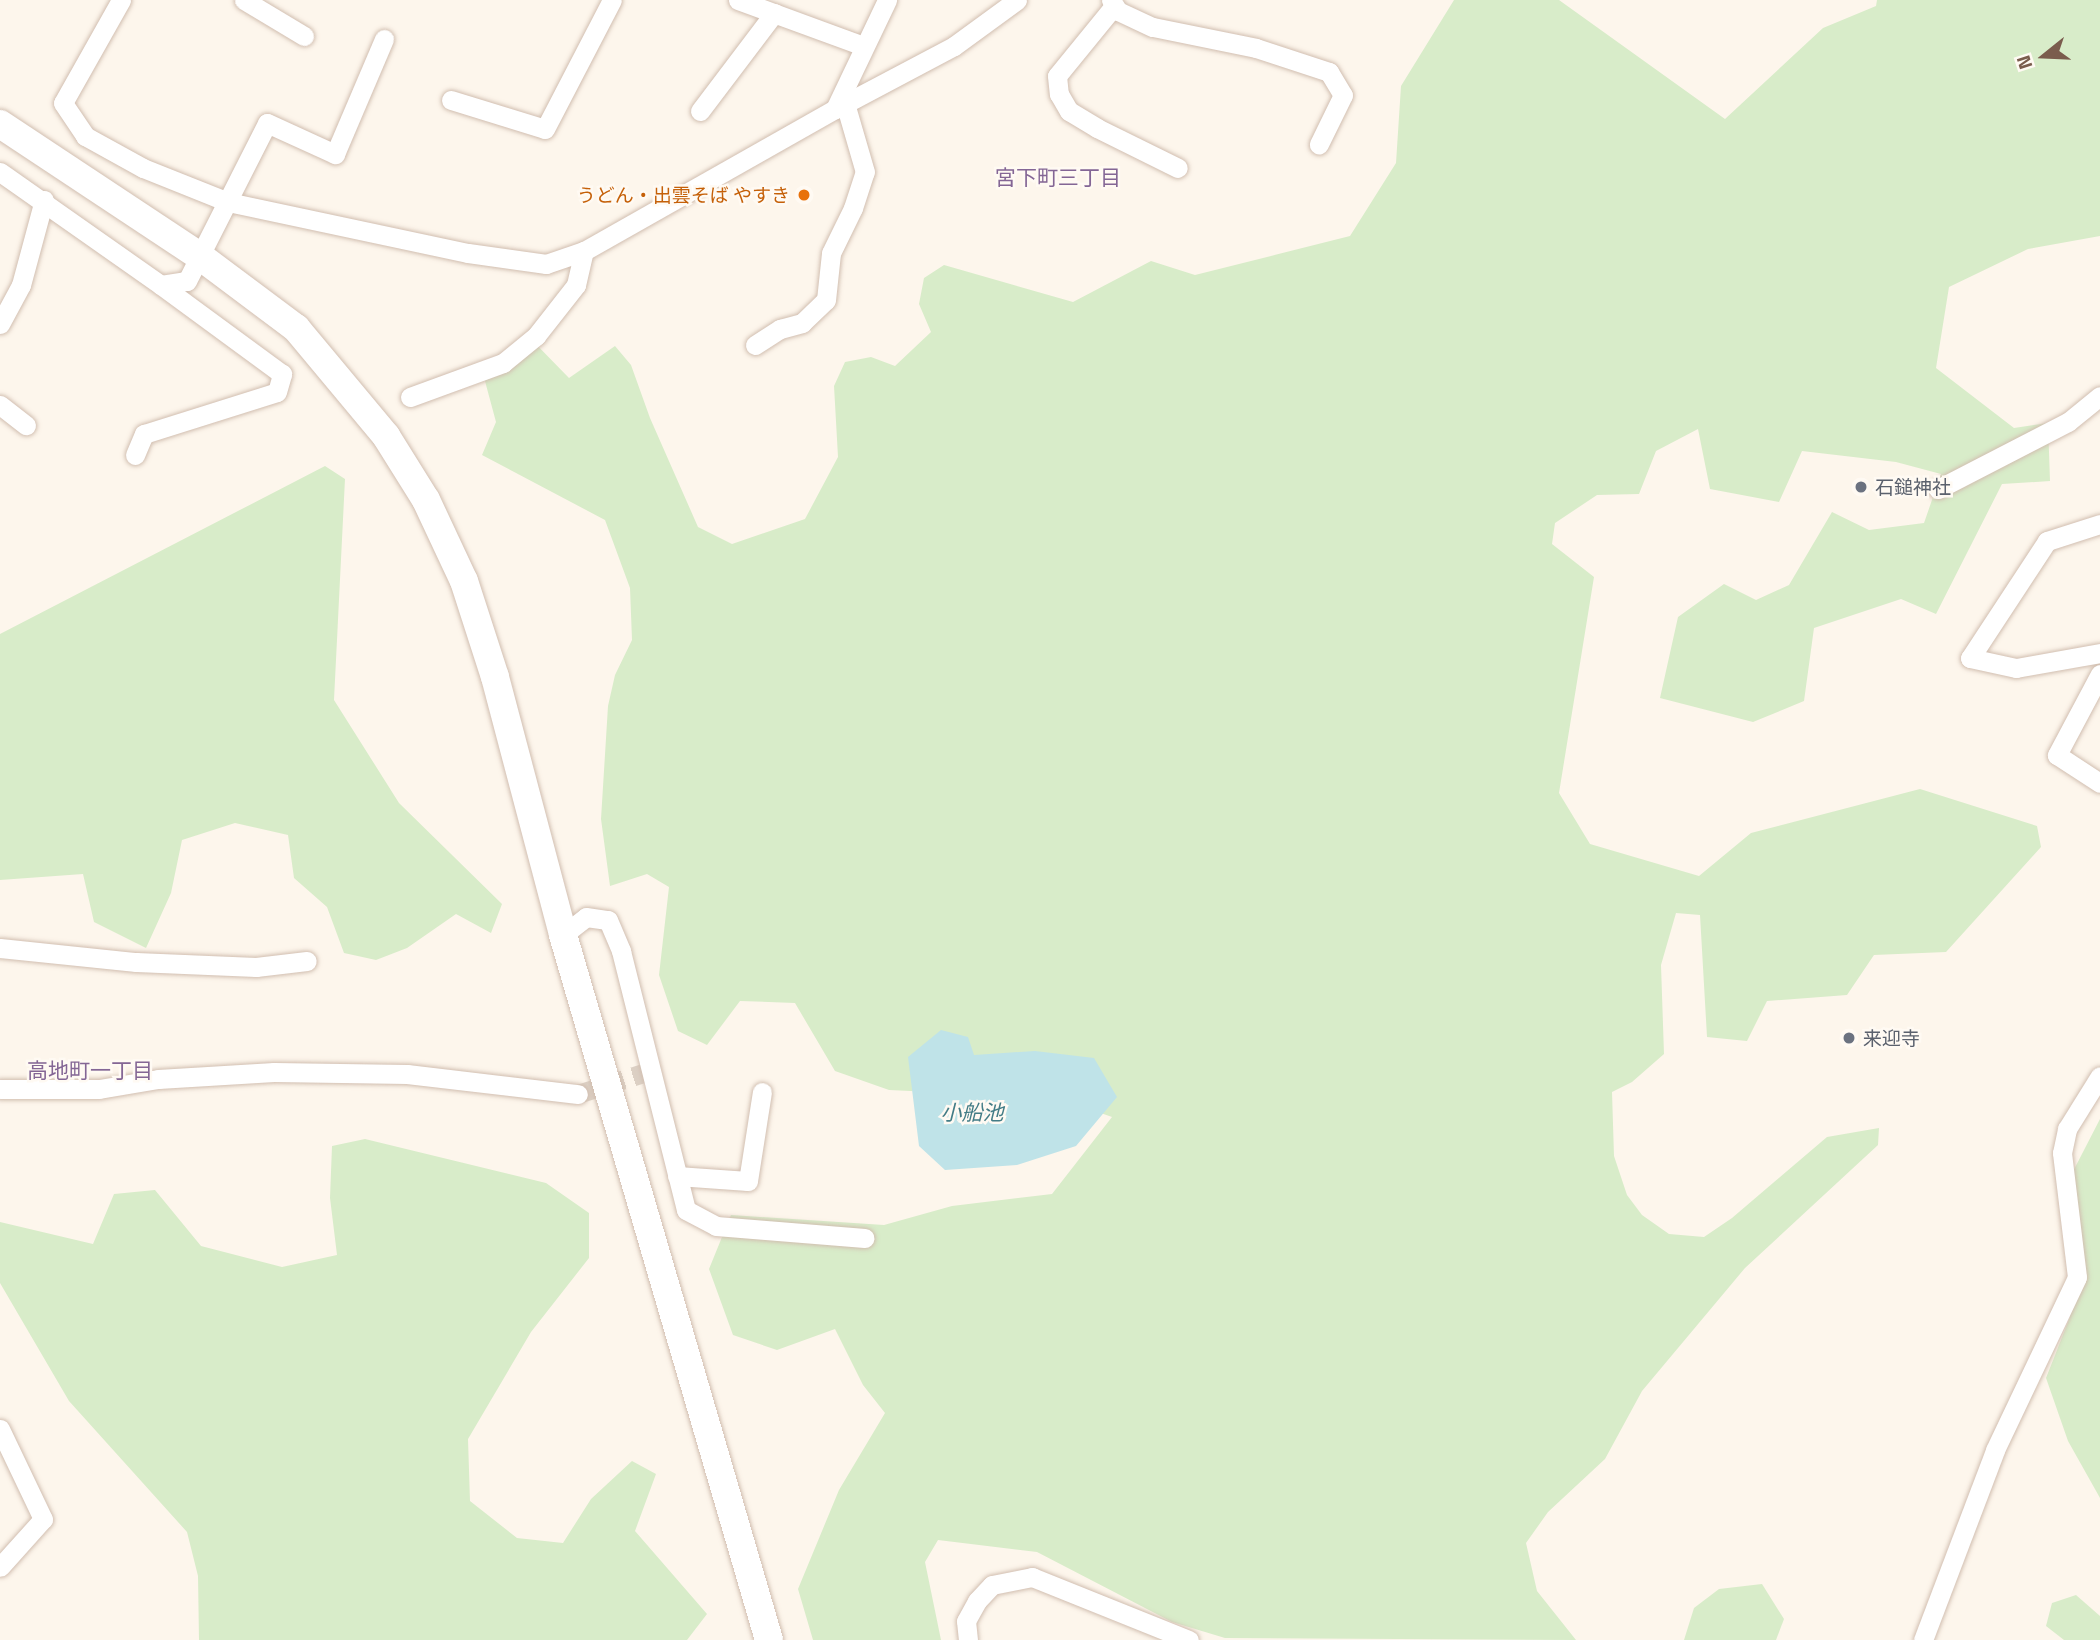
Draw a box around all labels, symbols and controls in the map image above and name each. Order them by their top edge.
north arrow [2009,21,2079,91]
text: N [2008,52,2039,73]
district label: 宮下町三丁目 [995,164,1121,190]
place label: うどん・出雲そば やすき [577,184,790,206]
marker: うどん・出雲そば やすき [796,187,812,203]
place label: 石鎚神社 [1875,476,1951,498]
marker: 石鎚神社 [1853,479,1869,495]
place label: 来迎寺 [1863,1027,1920,1049]
marker: 来迎寺 [1841,1030,1857,1046]
district label: 高地町一丁目 [27,1057,153,1083]
water label: 小船池 [941,1099,1003,1125]

